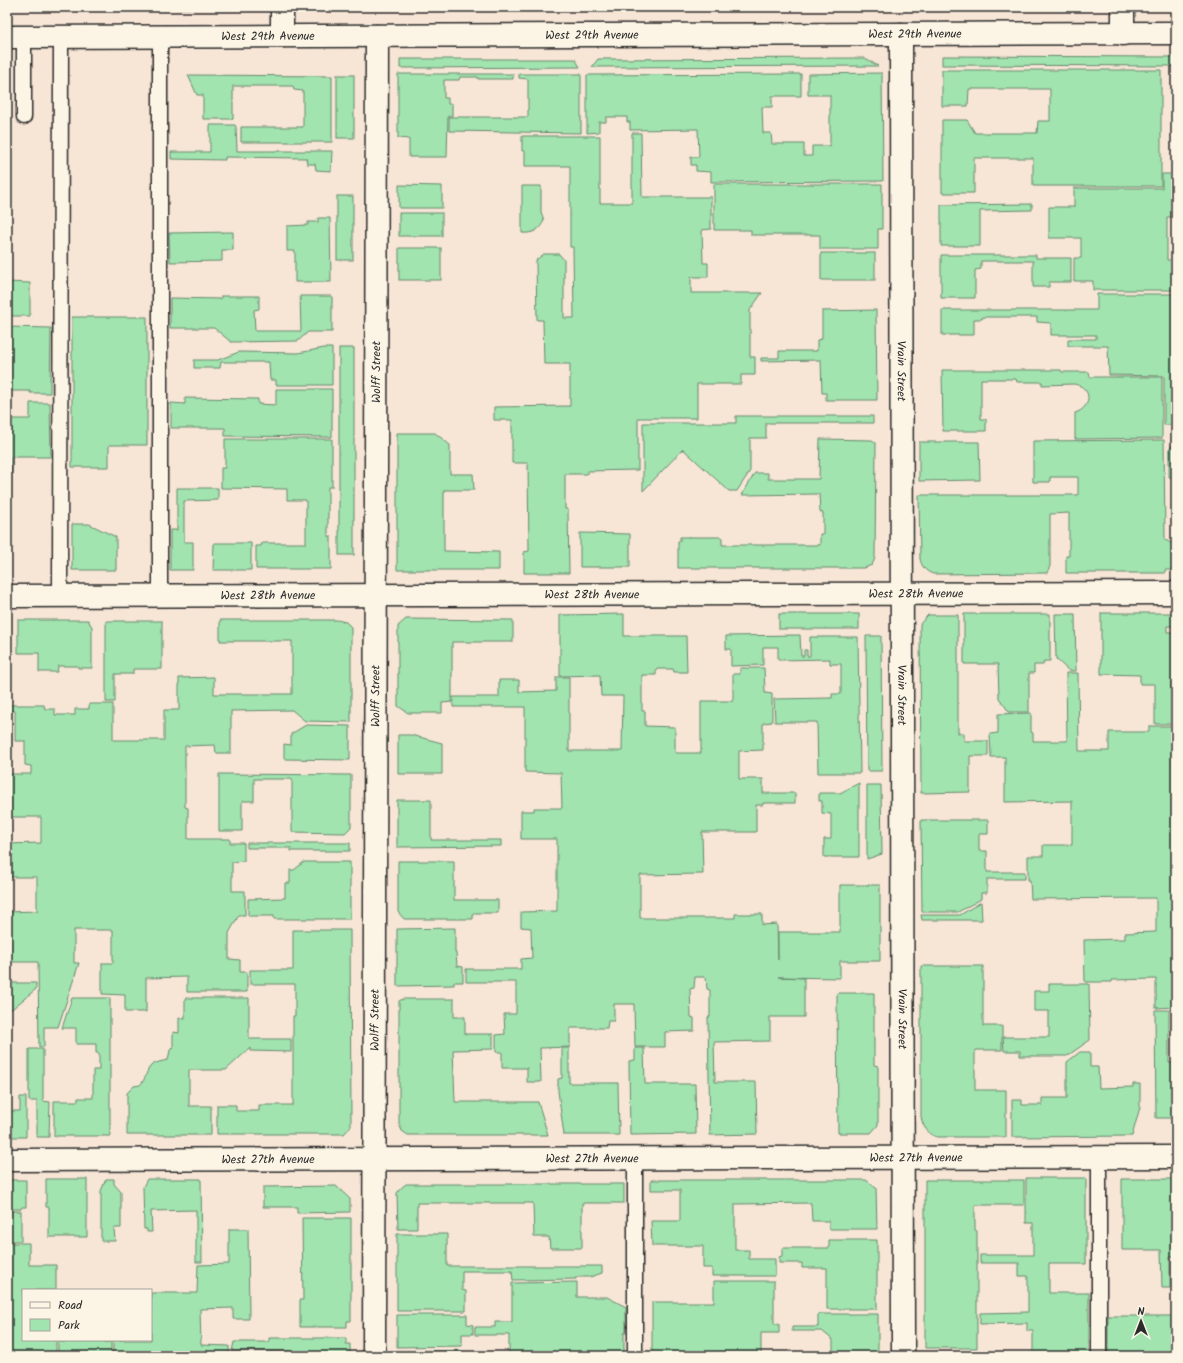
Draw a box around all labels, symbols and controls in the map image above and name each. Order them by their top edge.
street label: West 29th Avenue [868,25,962,44]
street label: West 29th Avenue [545,26,639,45]
street label: West 29th Avenue [221,27,315,46]
street label: Wolff Street [367,341,386,403]
street label: Vrain Street [891,341,911,402]
street label: West 28th Avenue [545,585,640,605]
street label: West 28th Avenue [869,585,964,604]
street label: West 28th Avenue [221,586,316,605]
street label: Wolff Street [366,665,386,727]
street label: Vrain Street [892,665,911,726]
street label: Wolff Street [366,989,385,1051]
street label: Vrain Street [892,989,912,1050]
street label: West 27th Avenue [545,1149,639,1169]
street label: West 27th Avenue [869,1149,963,1168]
street label: West 27th Avenue [221,1150,315,1169]
legend [22,1289,152,1341]
text: Road [58,1296,83,1315]
north arrow [1121,1301,1161,1341]
text: N [1138,1303,1145,1321]
text: Park [58,1316,80,1335]

